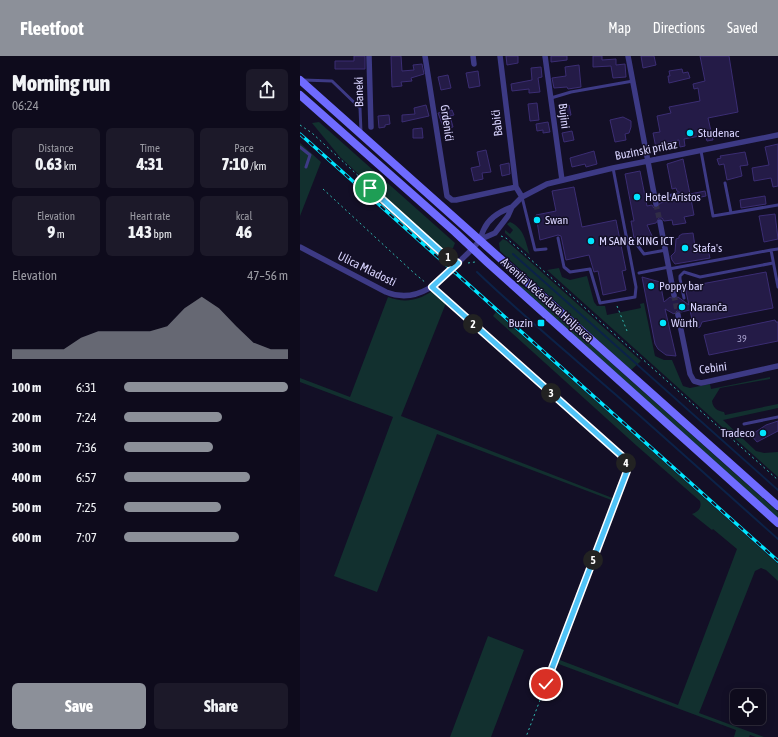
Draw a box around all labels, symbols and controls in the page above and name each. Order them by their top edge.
text: Fleetfoot [20,17,84,39]
text: Map [608,20,631,36]
text: Directions [653,20,705,36]
text: Saved [727,20,758,36]
button: share [246,69,288,111]
text: Morning run [12,70,110,96]
street label: Baneki [352,77,366,107]
text: 06:24 [12,98,39,113]
street label: Bujini [555,102,573,130]
street label: Grdenići [438,104,456,142]
street label: Babići [488,109,506,137]
place label: Studenac [698,126,740,140]
marker: Studenac [685,128,695,138]
street label: Buzinski prilaz [614,137,679,163]
text: Distance [38,142,74,154]
text: Time [140,142,160,154]
text: Pace [234,142,254,154]
text: 0.63 [35,154,62,174]
text: 4:31 [137,154,164,174]
text: 7:10 [222,154,249,174]
text: km [62,160,77,172]
text: /km [249,160,267,172]
pin [353,171,387,205]
icon: arrive [359,177,381,199]
place label: Hotel Aristos [645,190,701,204]
marker: Hotel Aristos [632,192,642,202]
text: Elevation [37,210,75,222]
text: Heart rate [130,210,170,222]
text: kcal [236,210,252,222]
place label: Swan [545,213,568,227]
marker: Swan [532,215,542,225]
text: 9 [47,222,55,242]
text: 143 [128,222,152,242]
text: 46 [236,222,252,242]
text: m [55,228,65,240]
text: bpm [152,228,172,240]
place label: M SAN & KING ICT [599,234,675,248]
marker: M SAN & KING ICT [586,236,596,246]
place label: Stafa's [693,241,722,255]
marker: Stafa's [680,243,690,253]
pin: 1 [438,247,458,267]
street label: Ulica Mladosti [336,249,398,289]
text: 1 [445,251,451,263]
street label: Avenija Većeslava Holjevca [498,255,596,345]
text: Elevation [12,268,57,283]
text: 47–56 m [247,268,288,283]
place label: Poppy bar [659,279,704,293]
marker: Poppy bar [646,281,656,291]
place label: Naranča [690,300,727,314]
marker: Naranča [677,302,687,312]
pin: 2 [463,314,483,334]
place label: Buzin [509,316,533,330]
place label: Würth [671,316,698,330]
text: 2 [470,318,476,330]
marker: Buzin [536,318,546,328]
marker: Würth [658,318,668,328]
house number: 39 [737,333,747,344]
street label: Cebini [698,359,728,377]
text: 100 m [12,380,41,395]
text: 6:31 [76,380,97,395]
pin: 3 [541,383,561,403]
text: 3 [548,387,554,399]
text: 200 m [12,410,41,425]
text: 7:24 [76,410,97,425]
place label: Tradeco [720,426,755,440]
marker: Tradeco [758,428,768,438]
text: 300 m [12,440,41,455]
text: 7:36 [76,440,97,455]
pin: 4 [616,453,636,473]
text: 4 [623,457,629,469]
text: 400 m [12,470,41,485]
text: 6:57 [76,470,97,485]
text: 500 m [12,500,41,515]
text: 7:25 [76,500,97,515]
text: 600 m [12,530,41,545]
text: 7:07 [76,530,97,545]
pin: 5 [583,550,603,570]
text: 5 [590,554,596,566]
pin [529,667,563,701]
icon: check [535,673,557,695]
button: Save [12,683,146,729]
button: Share [154,683,288,729]
map controls [730,689,766,725]
button: locate [730,689,766,725]

